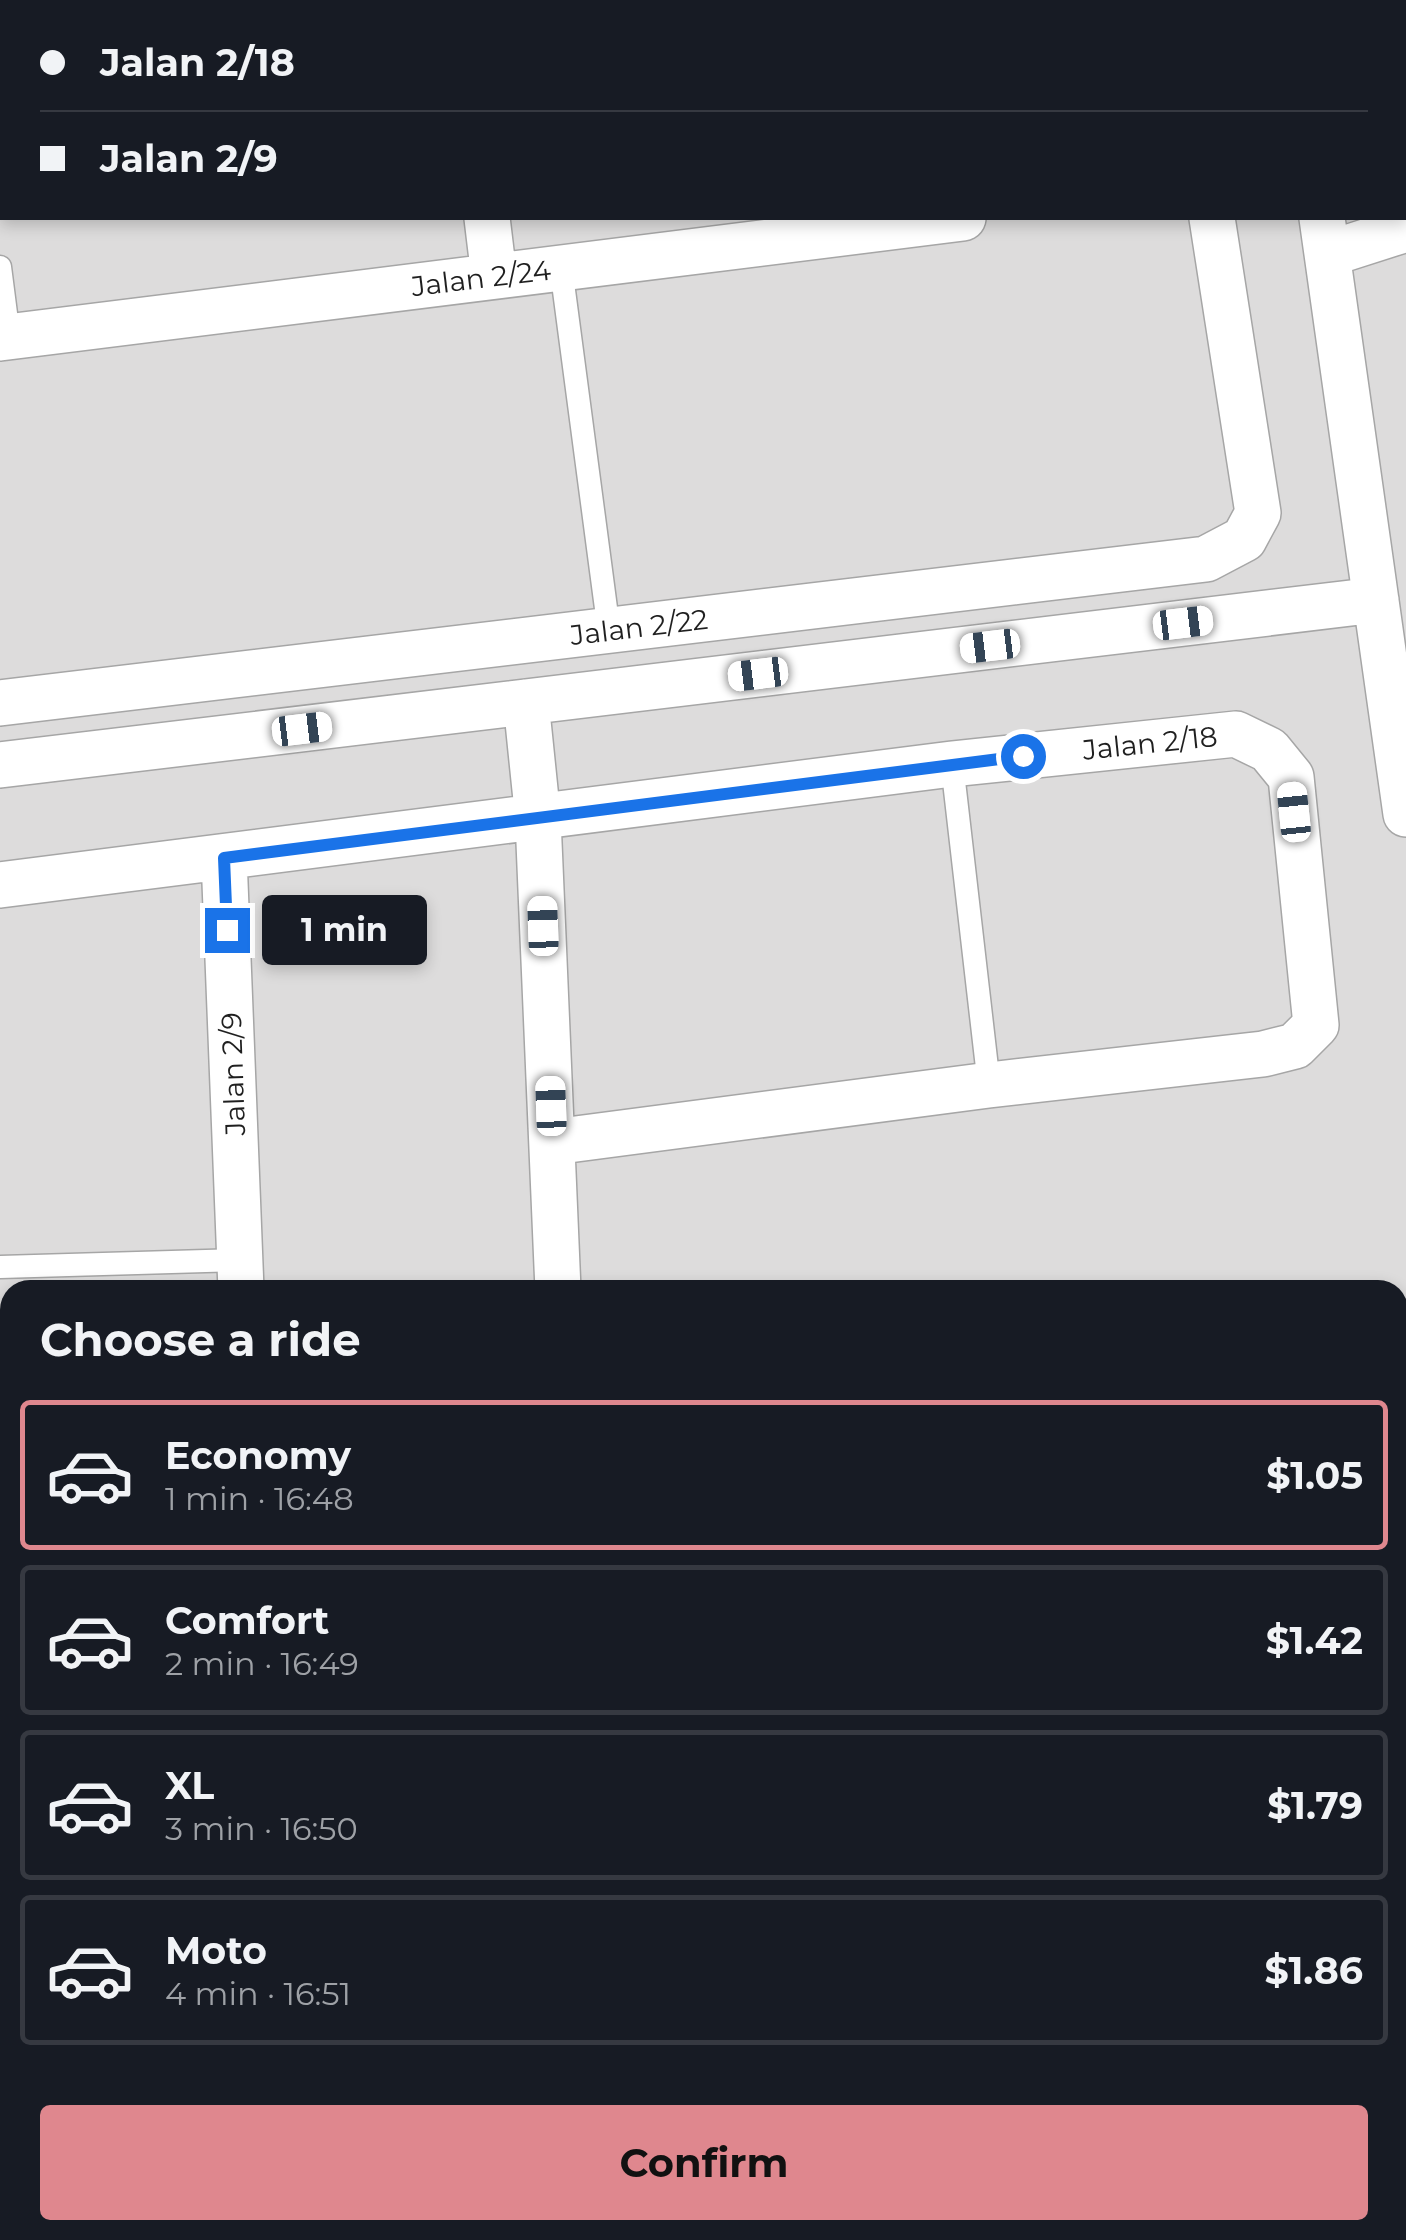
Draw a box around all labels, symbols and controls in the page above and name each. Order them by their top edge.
text: Jalan 2/18 [100,39,295,86]
text: Jalan 2/9 [100,135,278,182]
street label: Jalan 2/24 [408,253,553,304]
street label: Jalan 2/22 [567,602,710,652]
car [1151,604,1215,642]
car [958,627,1022,665]
car [726,655,790,693]
car [270,710,334,748]
street label: Jalan 2/18 [1080,719,1219,767]
route start [1001,734,1046,779]
car [1276,781,1312,843]
callout: 1 min [262,895,427,965]
car [527,895,559,957]
route end [205,908,250,953]
text: 1 min [301,910,388,949]
street label: Jalan 2/9 [214,1012,252,1137]
car [535,1075,567,1137]
text: Choose a ride [40,1312,361,1367]
icon: car [45,1430,135,1520]
text: Economy [165,1432,351,1479]
text: $1.05 [1266,1452,1363,1499]
text: 1 min · 16:48 [165,1479,354,1518]
icon: car [45,1595,135,1685]
text: Comfort [165,1597,329,1644]
text: $1.42 [1266,1617,1363,1664]
text: 2 min · 16:49 [165,1644,359,1683]
icon: car [45,1760,135,1850]
text: XL [165,1762,214,1809]
text: $1.79 [1267,1782,1363,1829]
text: 3 min · 16:50 [165,1809,358,1848]
icon: car [45,1925,135,2015]
text: Moto [165,1927,267,1974]
text: $1.86 [1265,1947,1363,1994]
text: 4 min · 16:51 [165,1974,351,2013]
button: Confirm [40,2105,1368,2220]

